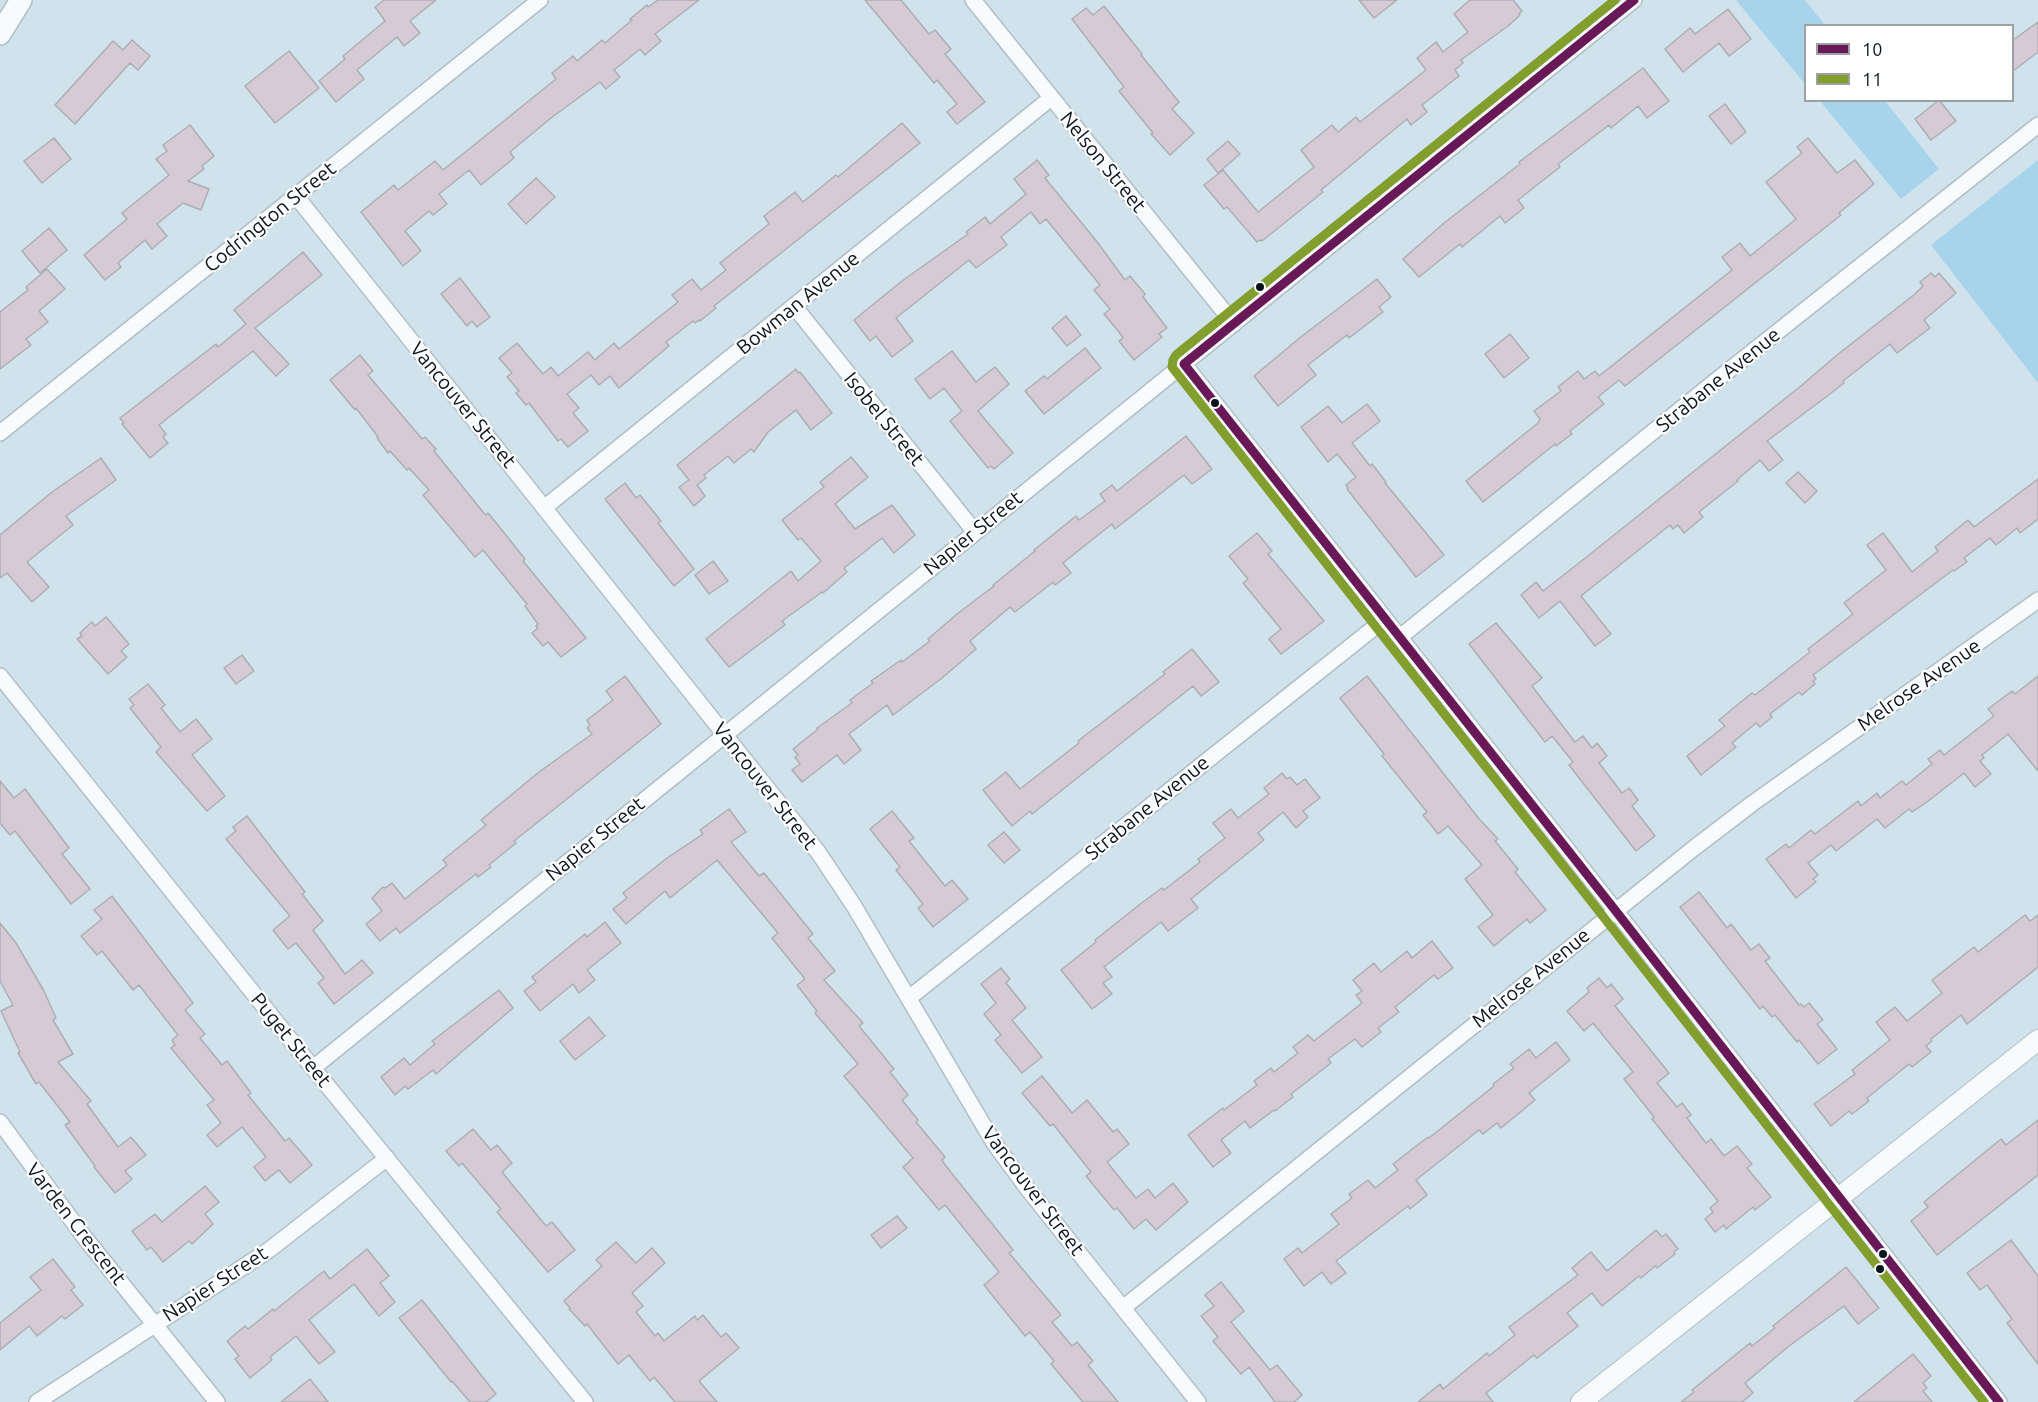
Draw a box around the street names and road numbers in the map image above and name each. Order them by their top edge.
street label: Nelson Street [1055,107,1151,217]
street label: Codrington Street [199,157,341,277]
street label: Bowman Avenue [732,246,864,360]
street label: Strabane Avenue [1651,323,1785,437]
street label: Vancouver Street [405,337,521,473]
street label: Isobel Street [839,367,929,471]
street label: Napier Street [919,486,1027,580]
street label: Melrose Avenue [1853,634,1985,736]
street label: Vancouver Street [708,717,822,855]
street label: Strabane Avenue [1080,751,1214,865]
street label: Napier Street [541,792,649,886]
street label: Melrose Avenue [1467,923,1595,1033]
street label: Puget Street [246,988,336,1092]
street label: Vancouver Street [977,1122,1089,1260]
street label: Varden Crescent [21,1158,131,1290]
street label: Napier Street [158,1241,272,1327]

